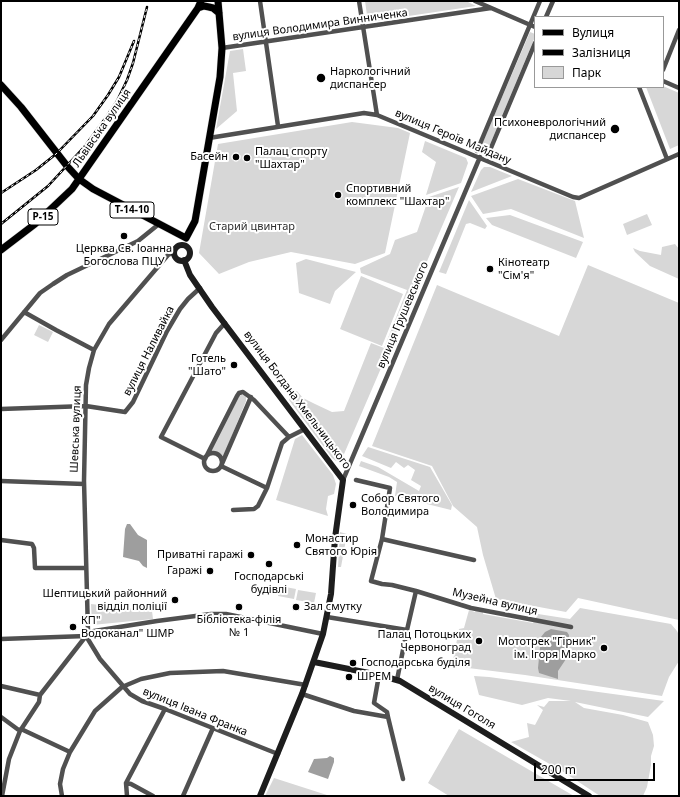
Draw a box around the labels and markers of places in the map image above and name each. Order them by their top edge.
place label: Наркологічний диспансер [330,65,411,91]
marker: Наркологічний диспансер [315,72,327,84]
place label: Психоневрологічний диспансер [494,116,606,142]
marker: Психоневрологічний диспансер [609,123,621,135]
place label: Палац спорту "Шахтар" [255,145,327,171]
place label: Басейн [190,150,228,164]
marker: Басейн [231,152,241,162]
marker: Палац спорту "Шахтар" [242,153,252,163]
place label: Спортивний комплекс "Шахтар" [346,182,449,208]
marker: Спортивний комплекс "Шахтар" [333,190,343,200]
marker: Церква Св. Іоанна Богослова ПЦУ [119,231,129,241]
place label: Церква Св. Іоанна Богослова ПЦУ [76,242,172,268]
place label: Кінотеатр "Сім'я" [498,256,550,282]
marker: Кінотеатр "Сім'я" [485,264,495,274]
place label: Готель "Шато" [188,352,226,378]
marker: Готель "Шато" [229,360,239,370]
place label: Собор Святого Володимира [361,492,440,518]
marker: Собор Святого Володимира [348,500,358,510]
place label: Монастир Святого Юрія [305,532,377,558]
marker: Монастир Святого Юрія [292,540,302,550]
place label: Приватні гаражі [157,548,243,562]
marker: Приватні гаражі [246,550,256,560]
marker: Господарські будівлі [264,559,274,569]
place label: Гаражі [167,564,202,578]
marker: Гаражі [205,566,215,576]
place label: Господарські будівлі [234,570,304,596]
place label: Шептицький районний відділ поліції [43,587,167,613]
marker: Шептицький районний відділ поліції [170,595,180,605]
place label: Зал смутку [304,600,362,614]
marker: Бiблiотека-фiлiя № 1 [234,602,244,612]
marker: Зал смутку [291,602,301,612]
place label: Бiблiотека-фiлiя № 1 [197,613,281,639]
place label: КП" Водоканал" ШМР [81,614,174,640]
marker: КП" Водоканал" ШМР [68,622,78,632]
place label: Палац Потоцьких Червоноград [378,628,471,654]
place label: Мототрек "Гірник" ім. Ігоря Марко [498,635,596,661]
marker: Палац Потоцьких Червоноград [474,636,484,646]
marker: Мототрек "Гірник" ім. Ігоря Марко [599,643,609,653]
place label: Господарська буділя [361,656,470,670]
marker: Господарська буділя [348,658,358,668]
place label: ШРЕМ [357,670,391,684]
marker: ШРЕМ [344,672,354,682]

